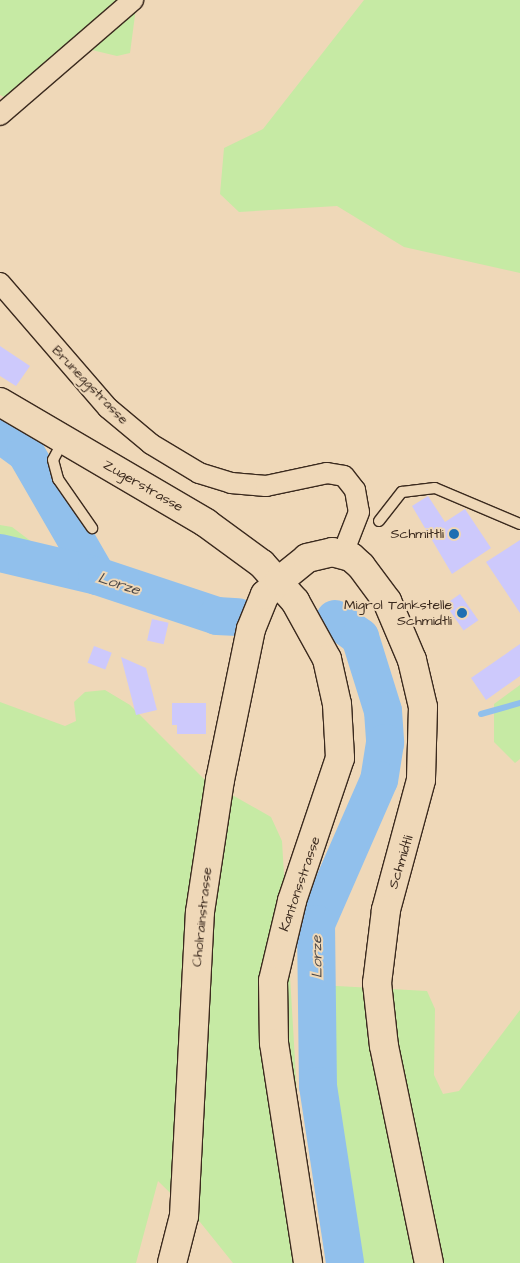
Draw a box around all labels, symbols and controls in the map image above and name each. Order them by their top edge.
street label: Bruneggstrasse [48,342,132,428]
street label: Zugerstrasse [100,456,186,516]
place label: Schmittli [391,526,444,542]
marker: Schmittli [448,528,460,540]
water label: Lorze [96,569,142,599]
place label: Migrol Tankstelle Schmidtli [344,597,452,630]
marker: Migrol Tankstelle Schmidtli [456,607,468,619]
street label: Schmidtli [385,833,417,891]
street label: Kantonsstrasse [276,834,324,934]
street label: Cholrainstrasse [188,866,216,968]
water label: Lorze [308,936,326,978]

